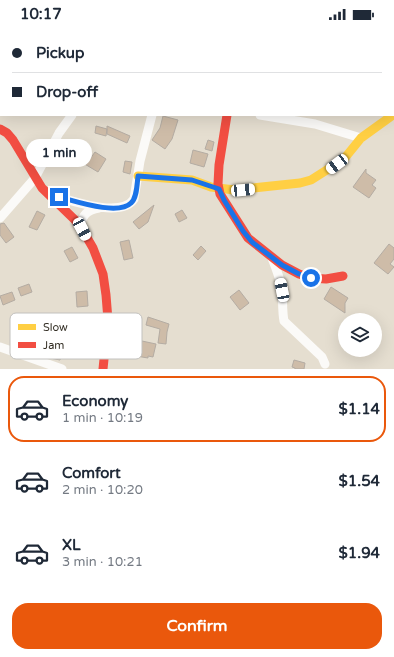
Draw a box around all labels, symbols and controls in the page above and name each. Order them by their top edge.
text: 10:17 [20,5,62,23]
text: Pickup [36,44,84,62]
text: Drop-off [36,83,98,101]
callout: 1 min [26,139,92,167]
text: 1 min [42,145,76,161]
car [324,152,350,176]
car [231,183,255,197]
route end [50,188,68,206]
car [71,216,93,242]
route start [302,269,320,287]
car [274,277,290,303]
legend [10,313,142,359]
map controls [338,313,382,357]
button: layers [338,313,382,357]
text: Slow [43,321,68,334]
text: Jam [43,339,64,352]
icon: car [14,391,50,427]
text: Economy [62,392,128,410]
text: $1.14 [339,400,380,418]
text: 1 min · 10:19 [62,410,143,426]
icon: car [14,463,50,499]
text: Comfort [62,464,121,482]
text: $1.54 [339,472,380,490]
text: 2 min · 10:20 [62,482,143,498]
icon: car [14,535,50,571]
text: XL [62,536,81,554]
text: $1.94 [339,544,380,562]
text: 3 min · 10:21 [62,554,143,570]
button: Confirm [12,603,382,649]

